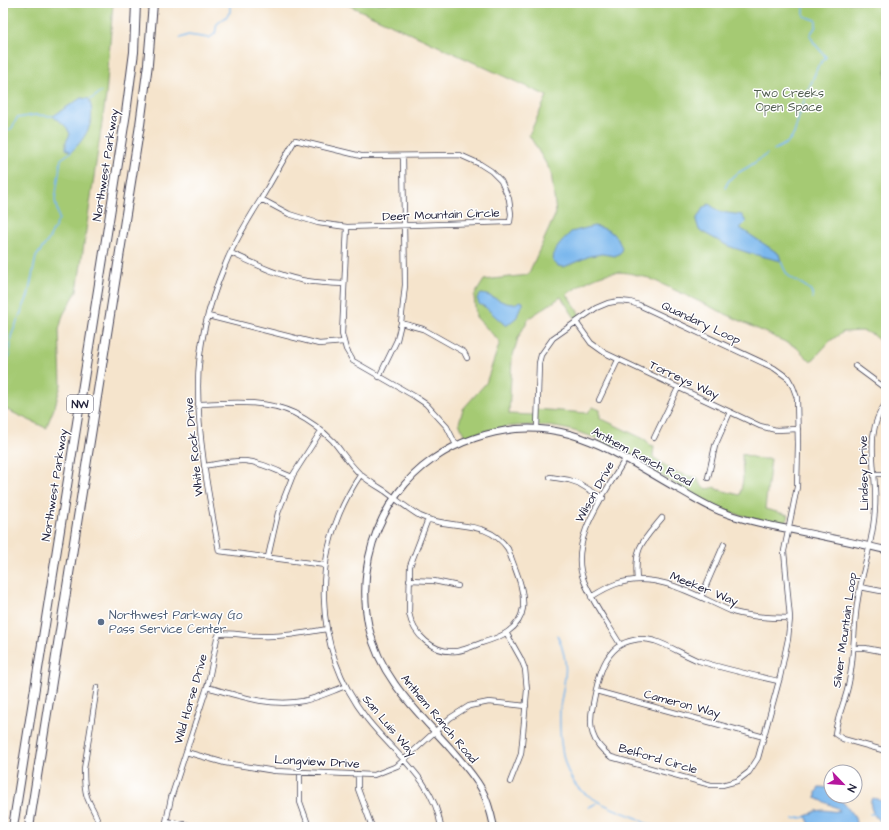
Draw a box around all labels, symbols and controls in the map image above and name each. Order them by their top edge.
park label: Two Creeks Open Space [754,85,824,116]
street label: Northwest Parkway [89,107,124,223]
street label: Deer Mountain Circle [382,204,500,226]
street label: Quandary Loop [658,297,744,350]
street label: Torreys Way [646,356,722,405]
road number: NW [67,395,93,413]
street label: White Rock Drive [180,396,208,497]
street label: Anthem Ranch Road [589,423,695,491]
street label: Northwest Parkway [38,427,73,543]
street label: Lindsey Drive [855,435,874,511]
street label: Wilson Drive [571,458,619,526]
street label: Meeker Way [667,568,741,611]
street label: Silver Mountain Loop [828,571,862,689]
place label: Northwest Parkway Go Pass Service Center [109,607,243,638]
marker: Northwest Parkway Go Pass Service Center [96,617,106,627]
street label: Wild Horse Drive [170,652,212,746]
street label: Anthem Ranch Road [397,671,481,767]
street label: Cameron Way [642,686,723,723]
street label: San Luis Way [357,692,420,761]
street label: Belford Circle [617,740,700,779]
street label: Longview Drive [274,751,361,774]
north arrow [823,764,863,804]
text: N [843,782,860,794]

